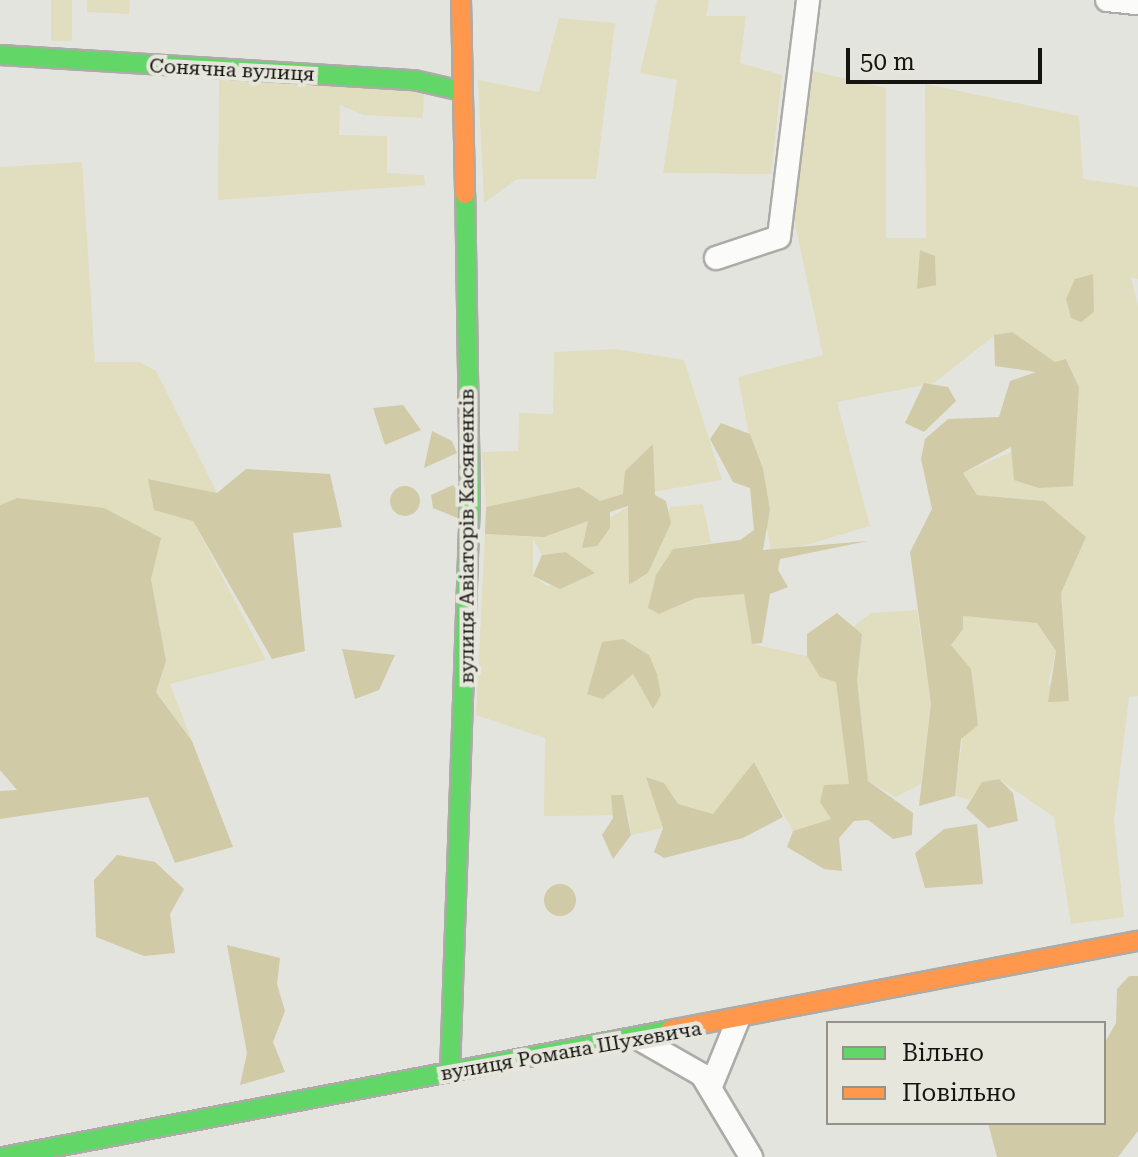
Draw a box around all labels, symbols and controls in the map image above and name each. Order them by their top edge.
scale bar [850,32,1046,82]
text: 50 m [860,48,915,76]
street label: Сонячна вулиця [149,54,315,86]
street label: вулиця Авіаторів Касяненків [455,388,479,684]
street label: вулиця Романа Шухевича [439,1016,703,1086]
legend [826,1021,1106,1125]
text: Вільно [902,1039,984,1067]
text: Повільно [902,1079,1016,1107]

